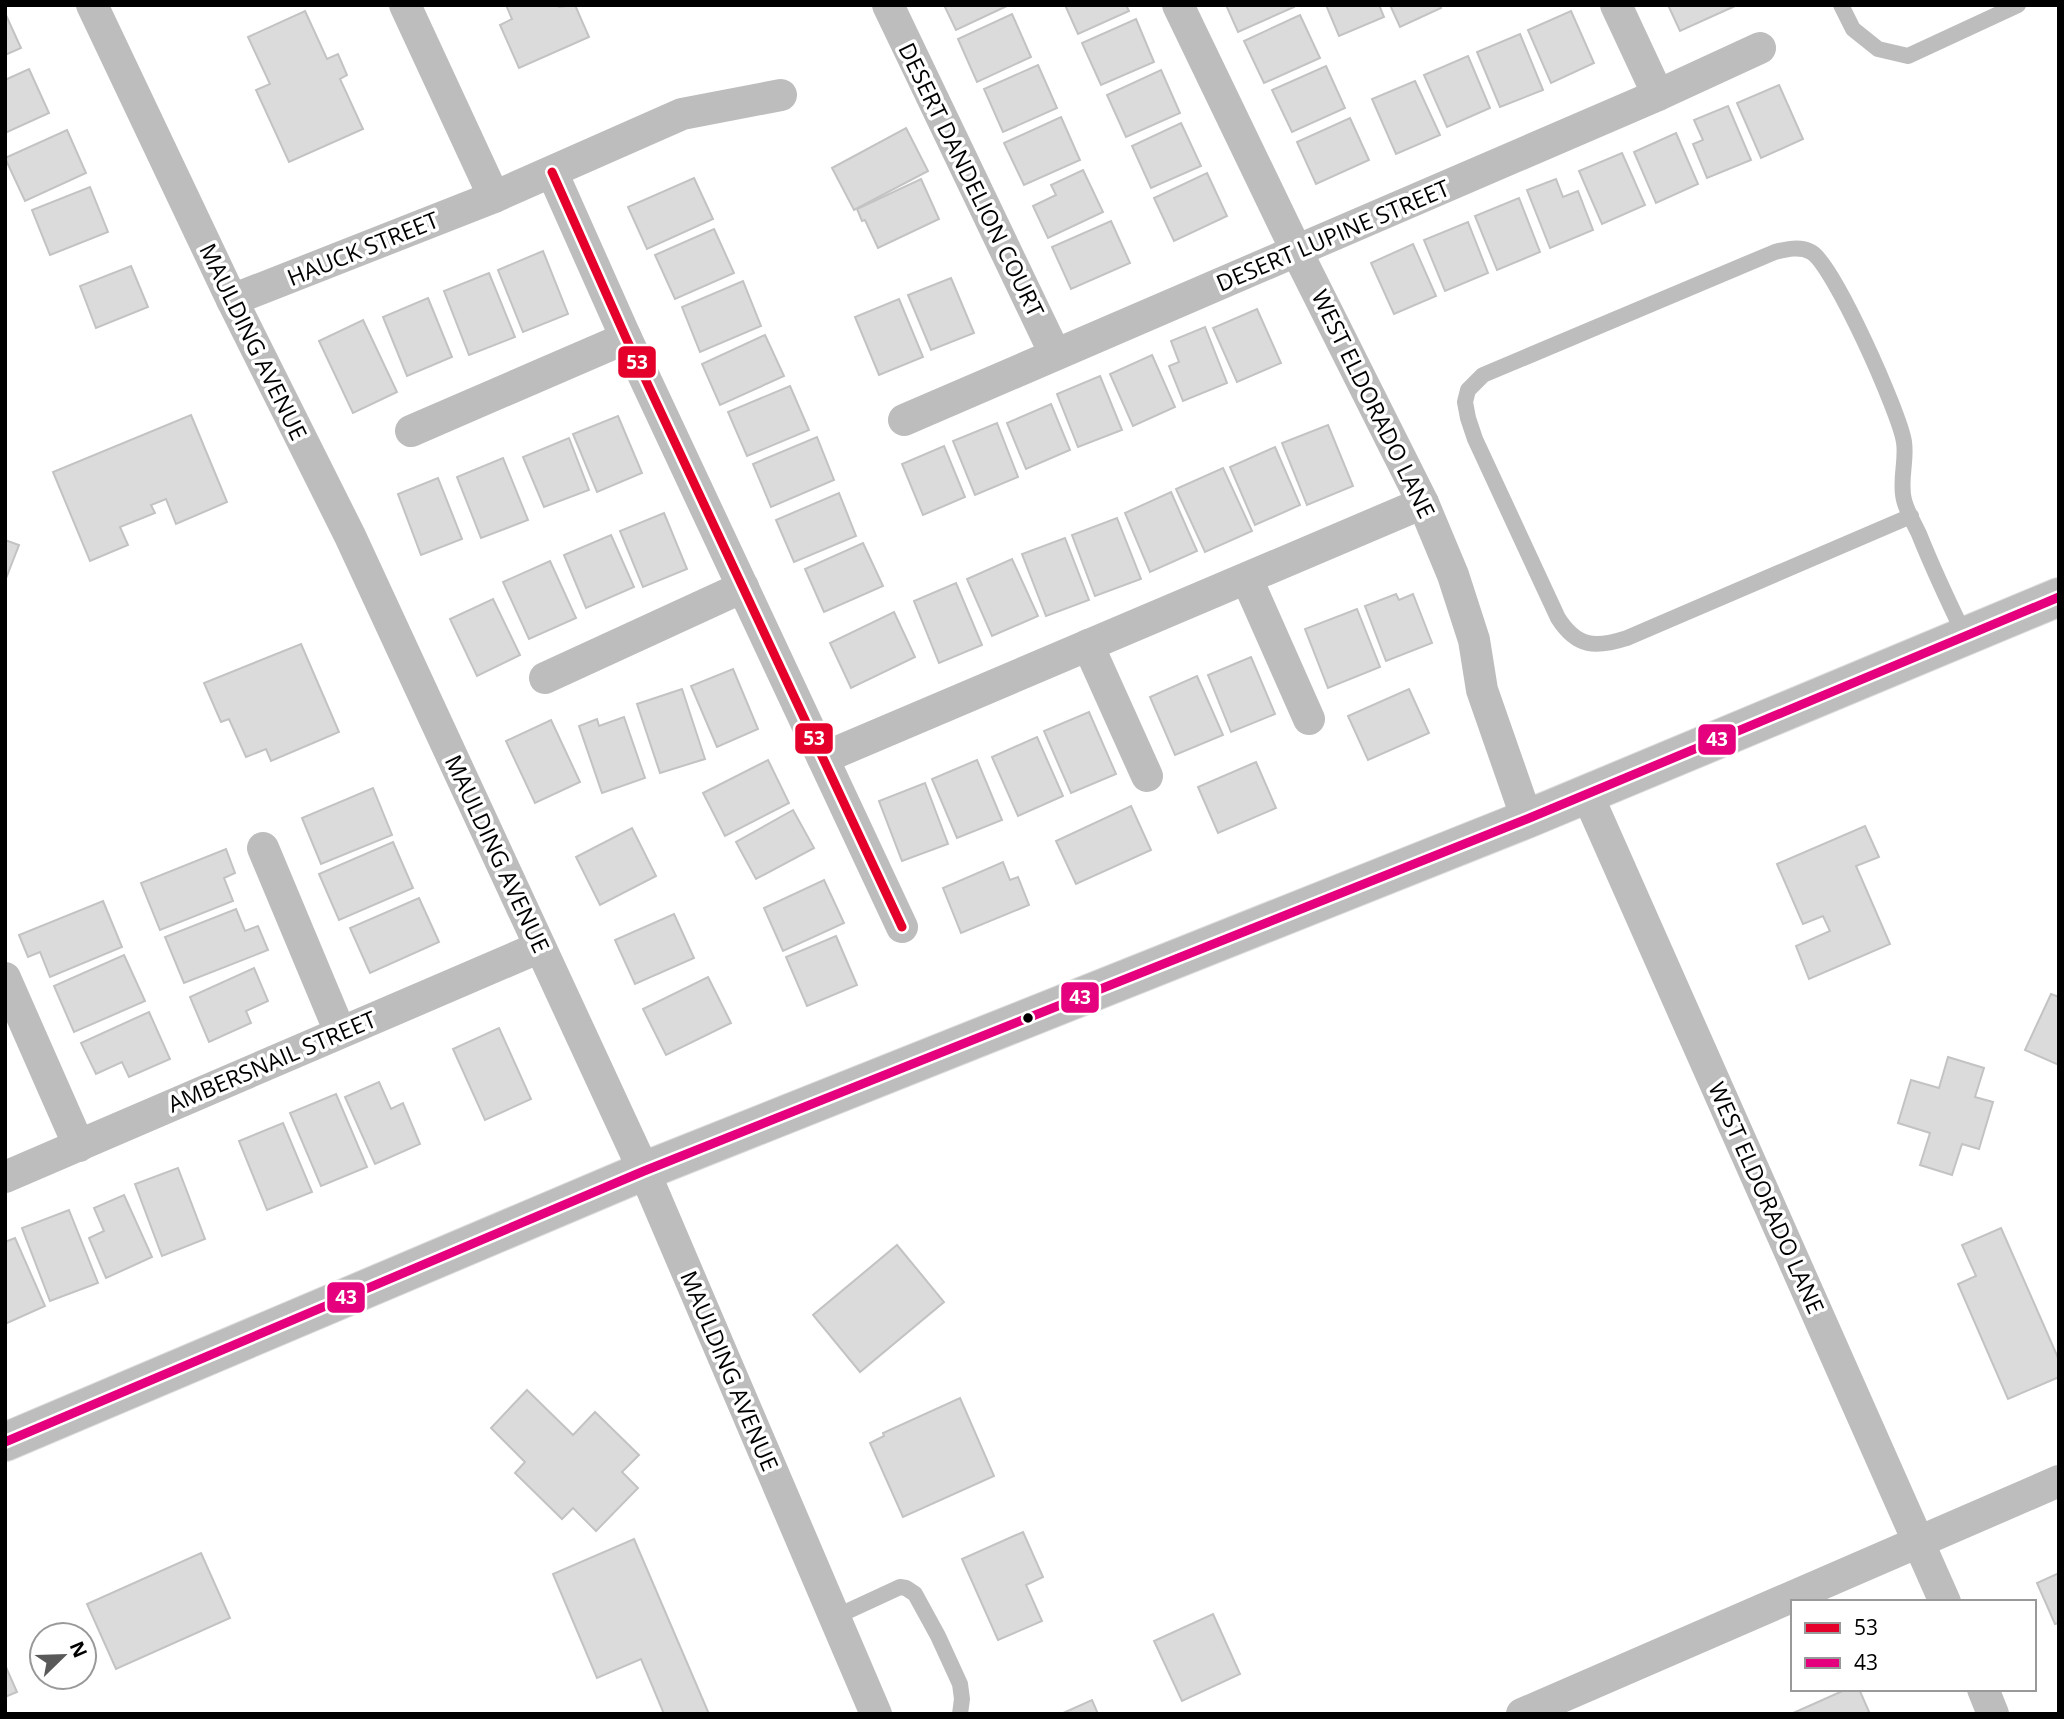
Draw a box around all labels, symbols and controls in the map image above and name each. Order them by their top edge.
street label: DESERT DANDELION COURT [891,37,1052,322]
street label: DESERT LUPINE STREET [1211,171,1454,299]
street label: HAUCK STREET [282,203,443,293]
street label: MAULDING AVENUE [192,238,315,445]
street label: WEST ELDORADO LANE [1305,284,1443,523]
line badge: 53 [617,345,657,379]
text: 53 [626,349,648,375]
line badge: 53 [794,722,834,755]
line badge: 43 [1697,723,1737,756]
text: 53 [803,725,825,751]
text: 43 [1706,726,1728,752]
street label: MAULDING AVENUE [438,749,558,958]
line badge: 43 [1060,981,1100,1014]
text: 43 [1069,984,1091,1010]
street label: AMBERSNAIL STREET [162,1003,381,1120]
unlabelled marker [1021,1011,1035,1025]
street label: WEST ELDORADO LANE [1701,1077,1832,1319]
street label: MAULDING AVENUE [673,1265,787,1476]
line badge: 43 [326,1281,366,1314]
text: 43 [335,1284,357,1310]
legend [1791,1600,2036,1691]
text: 53 [1854,1613,1878,1641]
north arrow [28,1621,98,1691]
text: N [64,1637,94,1662]
text: 43 [1854,1648,1878,1676]

